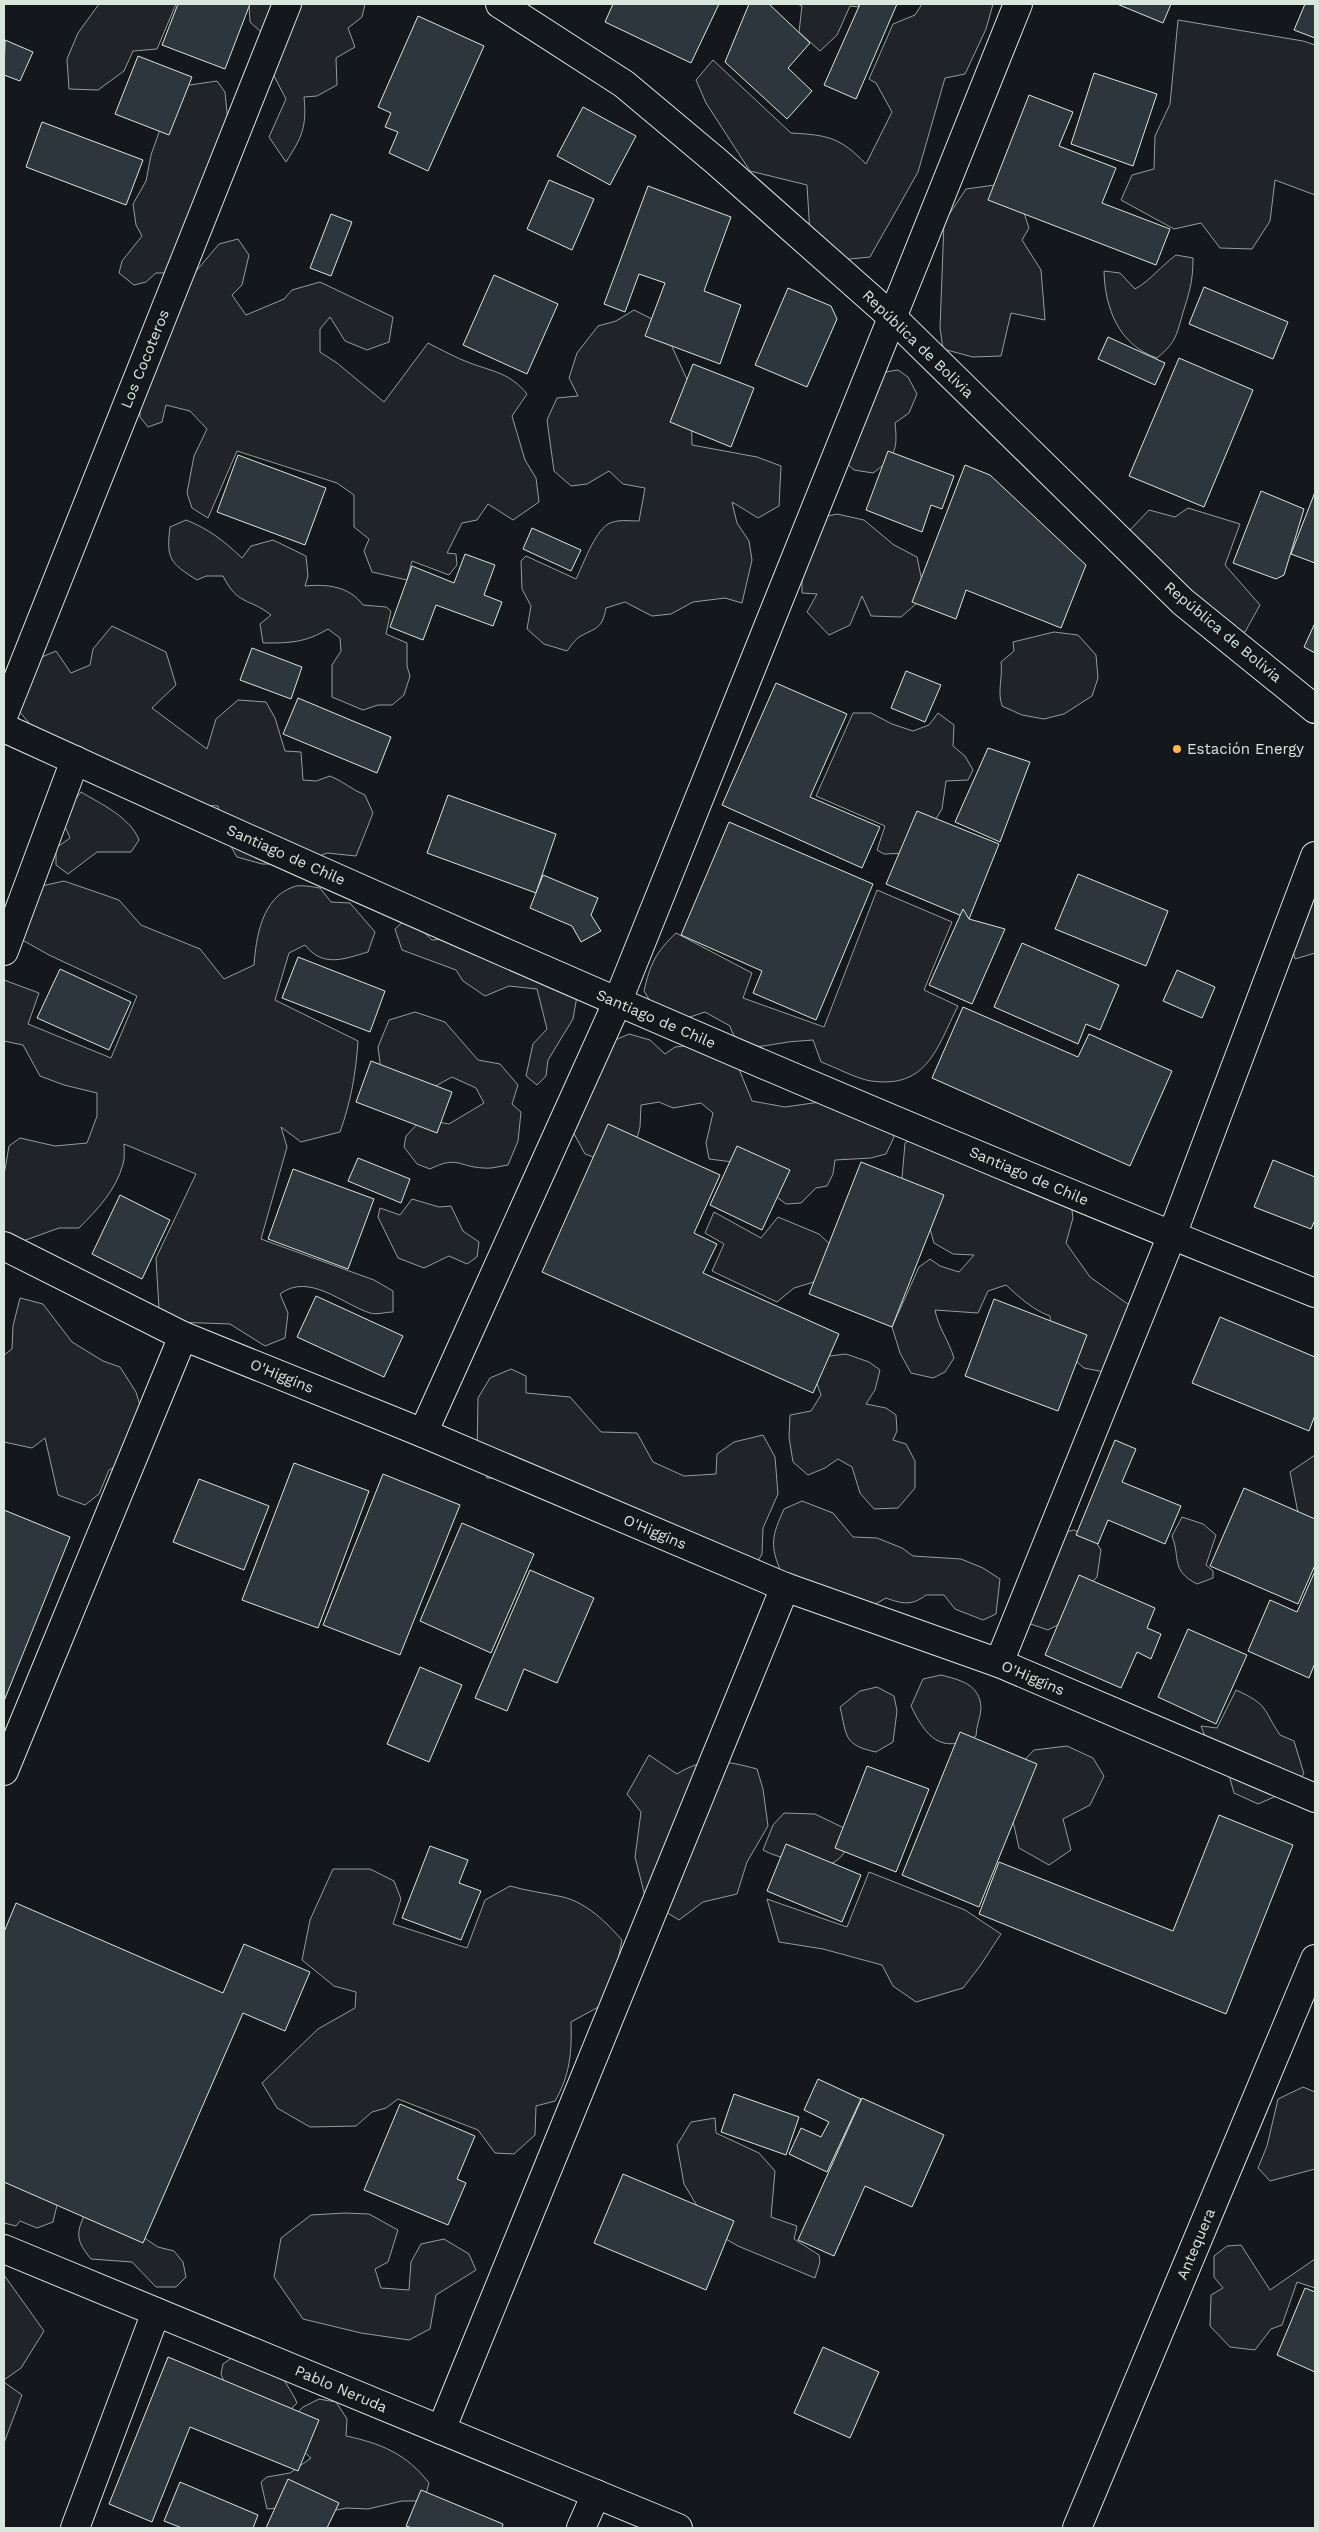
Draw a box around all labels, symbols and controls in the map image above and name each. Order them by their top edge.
street label: República de Bolivia [859,286,978,402]
street label: Los Cocoteros [117,307,173,411]
street label: República de Bolivia [1161,578,1286,687]
place label: Estación Energy [1187,740,1304,758]
marker: Estación Energy [1171,743,1183,755]
street label: Santiago de Chile [224,821,348,889]
street label: Santiago de Chile [594,986,718,1052]
street label: Santiago de Chile [967,1143,1091,1209]
street label: O'Higgins [248,1355,316,1397]
street label: O'Higgins [621,1511,689,1553]
street label: O'Higgins [999,1657,1067,1699]
street label: Antequera [1173,2205,1219,2282]
street label: Pablo Neruda [292,2361,390,2417]

